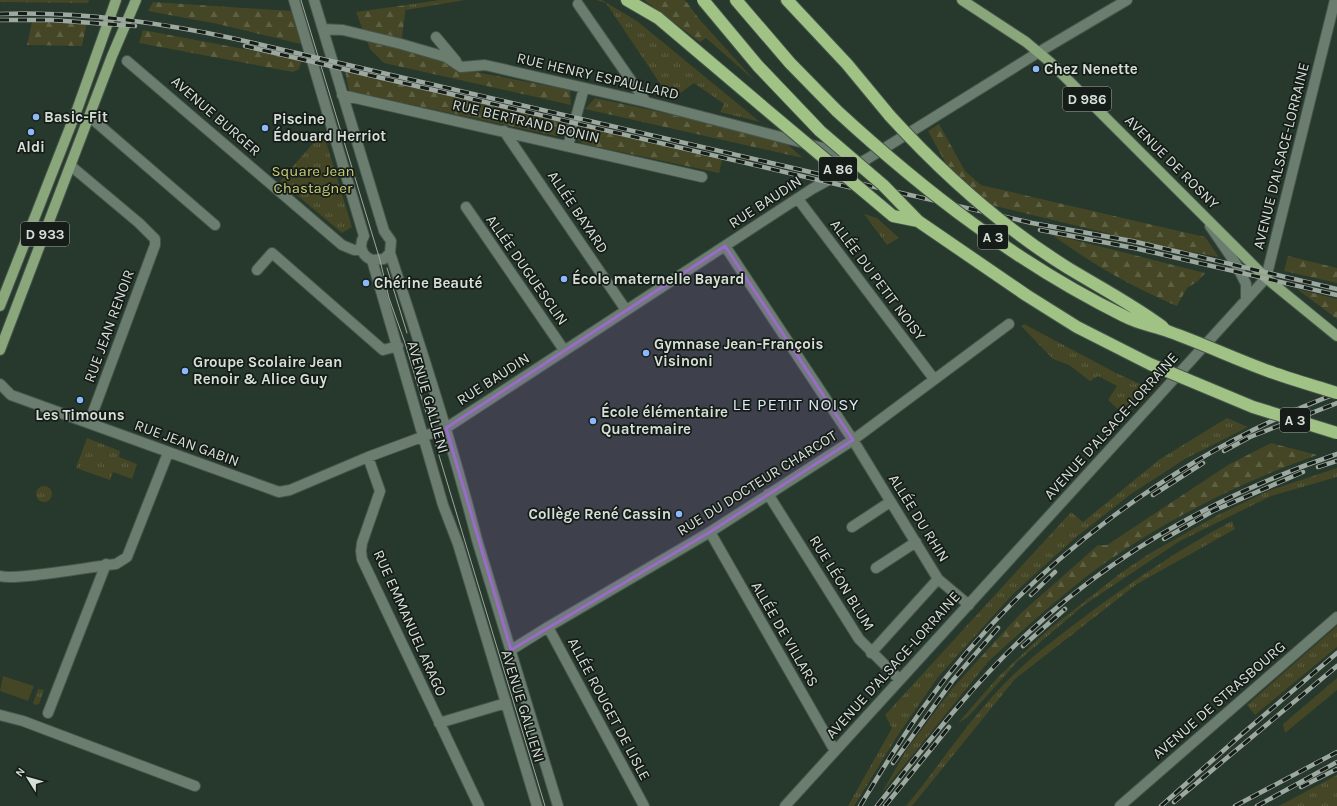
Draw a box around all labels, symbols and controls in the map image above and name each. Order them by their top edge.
street label: RUE HENRY ESPAULLARD [515,49,681,103]
place label: Chez Nenette [1044,60,1138,78]
street label: AVENUE D'ALSACE-LORRAINE [1249,61,1313,251]
marker: Chez Nenette [1031,64,1041,74]
street label: AVENUE BURGER [168,72,264,160]
road number: D 986 [1063,87,1111,111]
street label: RUE BERTRAND BONIN [451,95,601,147]
place label: Basic-Fit [44,108,108,126]
place label: Piscine Édouard Herriot [273,110,386,145]
street label: AVENUE DE ROSNY [1121,111,1223,213]
marker: Basic-Fit [31,112,41,122]
marker: Piscine Édouard Herriot [260,123,270,133]
marker: Aldi [26,127,36,137]
place label: Aldi [17,138,45,156]
road number: A 86 [819,157,857,181]
park label: Square Jean Chastagner [272,162,354,197]
street label: ALLÉE BAYARD [544,167,612,257]
street label: RUE BAUDIN [725,172,805,232]
street label: ALLÉE DUGUESCLIN [482,211,572,329]
street label: ALLÉE DU PETIT NOISY [827,216,930,345]
road number: D 933 [21,222,69,246]
road number: A 3 [978,225,1008,249]
street label: RUE JEAN RENOIR [80,267,138,385]
place label: École maternelle Bayard [572,269,744,288]
place label: Chérine Beauté [374,274,482,292]
marker: École maternelle Bayard [559,274,569,284]
marker: Chérine Beauté [361,278,371,288]
place label: Gymnase Jean-François Visinoni [654,335,824,370]
street label: AVENUE GALLIENI [403,339,453,455]
marker: Gymnase Jean-François Visinoni [641,348,651,358]
street label: RUE BAUDIN [453,349,533,409]
street label: AVENUE D'ALSACE-LORRAINE [1040,349,1182,503]
place label: Groupe Scolaire Jean Renoir & Alice Guy [193,353,342,388]
marker: Groupe Scolaire Jean Renoir & Alice Guy [180,366,190,376]
district label: LE PETIT NOISY [733,394,859,414]
marker: Les Timouns [75,395,85,405]
place label: École élémentaire Quatremaire [601,402,728,438]
place label: Les Timouns [35,406,125,424]
road number: A 3 [1280,408,1310,432]
street label: RUE JEAN GABIN [132,416,242,470]
marker: École élémentaire Quatremaire [588,416,598,426]
street label: RUE DU DOCTEUR CHARCOT [674,426,841,540]
street label: ALLÉE DU RHIN [885,471,953,565]
place label: Collège René Cassin [528,505,671,523]
marker: Collège René Cassin [674,509,684,519]
street label: RUE LÉON BLUM [806,532,878,634]
street label: RUE EMMANUEL ARAGO [370,547,450,699]
street label: ALLÉE DE VILLARS [748,578,822,690]
street label: AVENUE D'ALSACE-LORRAINE [822,588,964,742]
street label: ALLÉE ROUGET DE LISLE [564,635,654,783]
street label: AVENUE DE STRASBOURG [1149,637,1289,763]
street label: AVENUE GALLIENI [497,648,549,764]
north arrow [8,758,48,798]
text: N [13,765,28,779]

